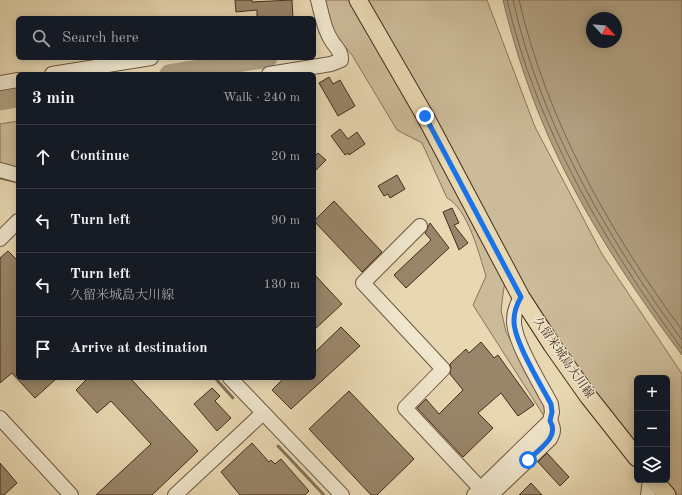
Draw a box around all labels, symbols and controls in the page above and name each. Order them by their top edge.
north arrow [586,12,622,48]
search box [16,16,316,60]
icon: search [30,27,52,49]
text: Search here [62,31,139,46]
text: 3 min [32,90,75,107]
text: Walk · 240 m [223,91,300,104]
route end [416,107,434,125]
icon: ahead [32,146,54,168]
text: Continue [70,149,129,164]
text: 20 m [271,150,300,163]
icon: left [32,210,54,232]
text: Turn left [70,213,130,228]
text: 90 m [271,214,300,227]
text: Turn left [70,267,130,282]
icon: left [32,274,54,296]
text: 130 m [263,278,300,291]
text: 久留米城島大川線 [70,289,174,302]
street label: 久留米城島大川線 [531,314,597,401]
icon: arrive [32,338,54,360]
text: Arrive at destination [70,341,208,356]
map controls [634,375,670,483]
button: + [634,375,670,411]
button: − [634,411,670,447]
button: layers [634,447,670,483]
route start [519,451,537,469]

